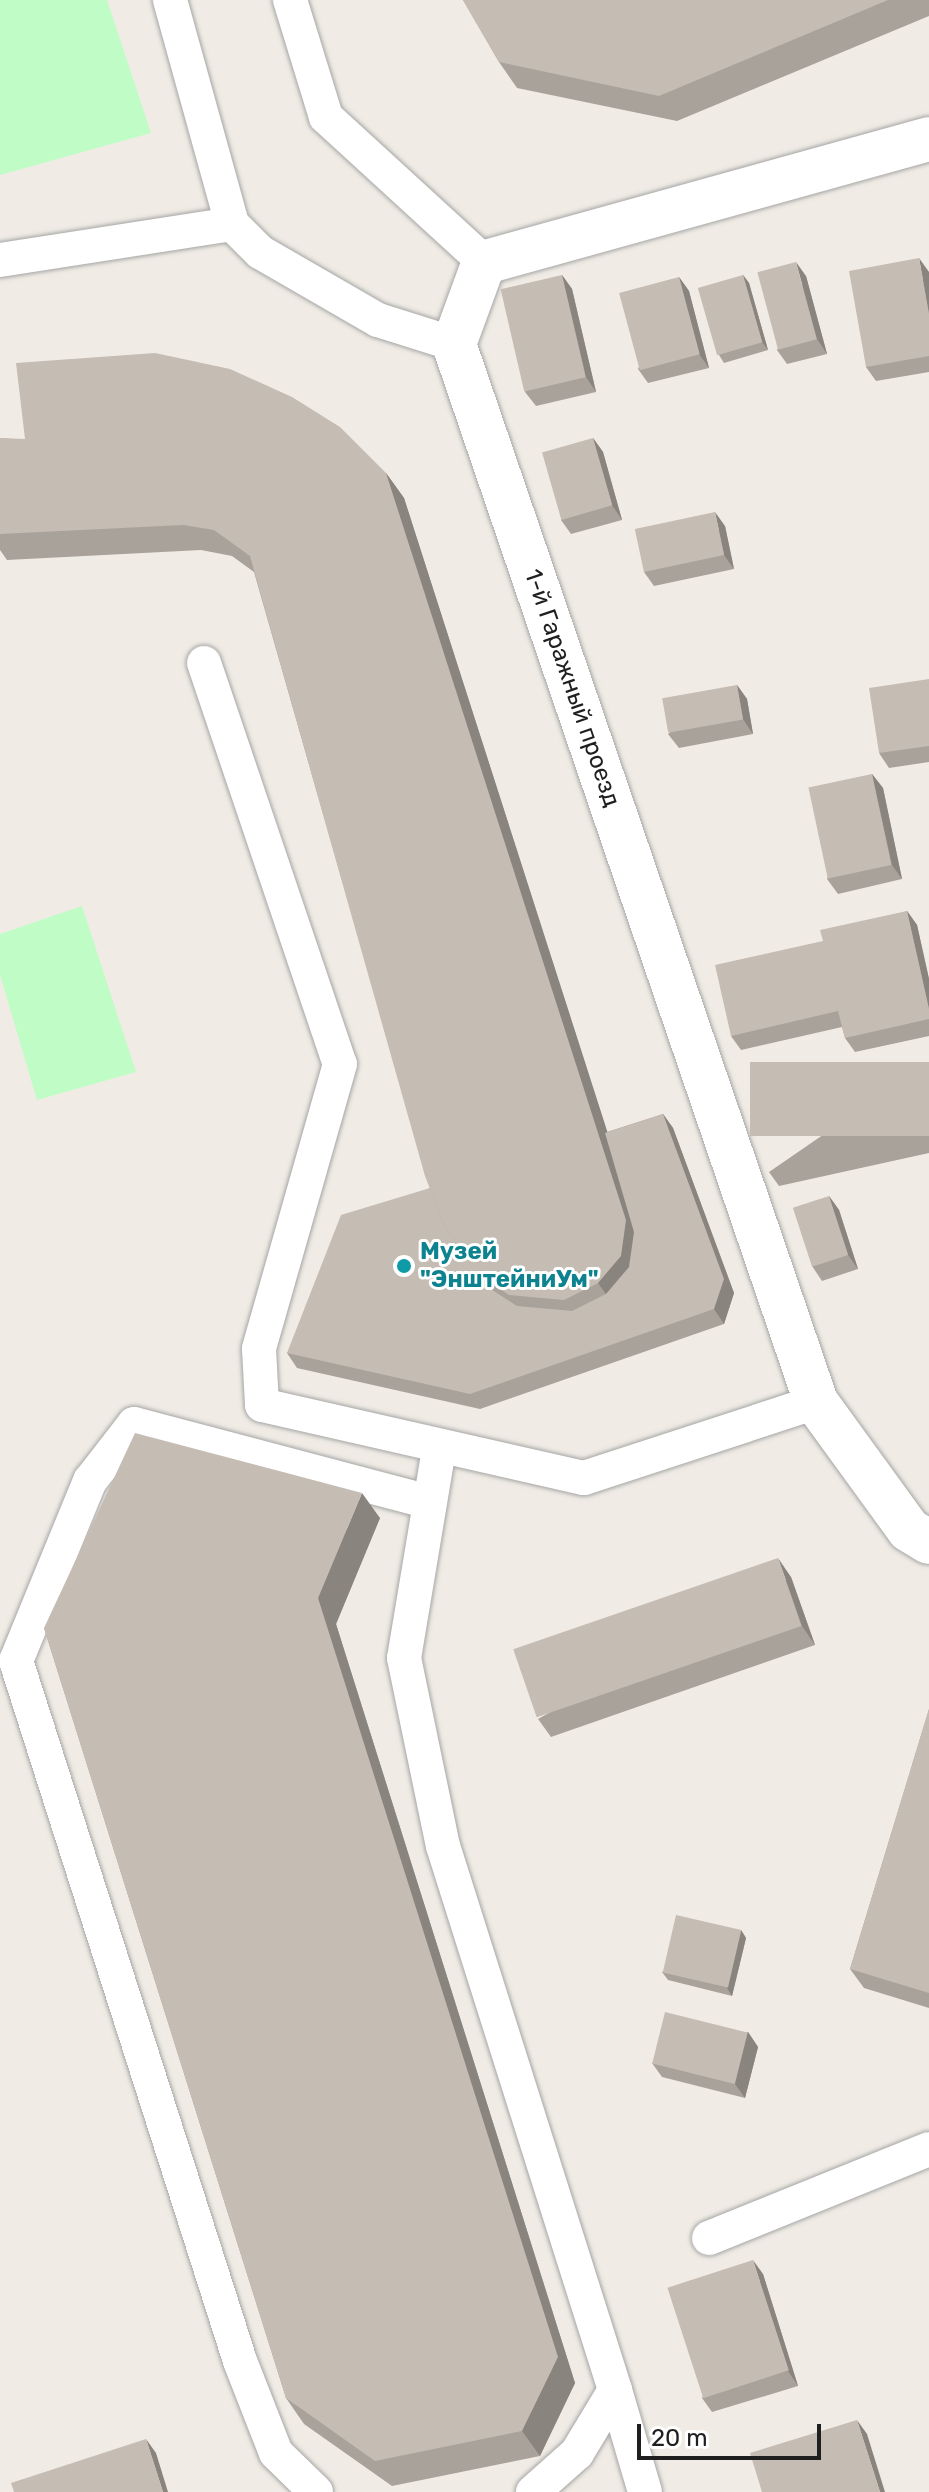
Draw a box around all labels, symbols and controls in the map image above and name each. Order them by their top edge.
street label: 1-й Гаражный проезд [518,565,626,811]
place label: Музей "ЭнштейниУм" [420,1238,599,1294]
marker: Музей "ЭнштейниУм" [395,1257,413,1275]
scale bar [641,2408,825,2458]
text: 20 m [651,2424,708,2452]

